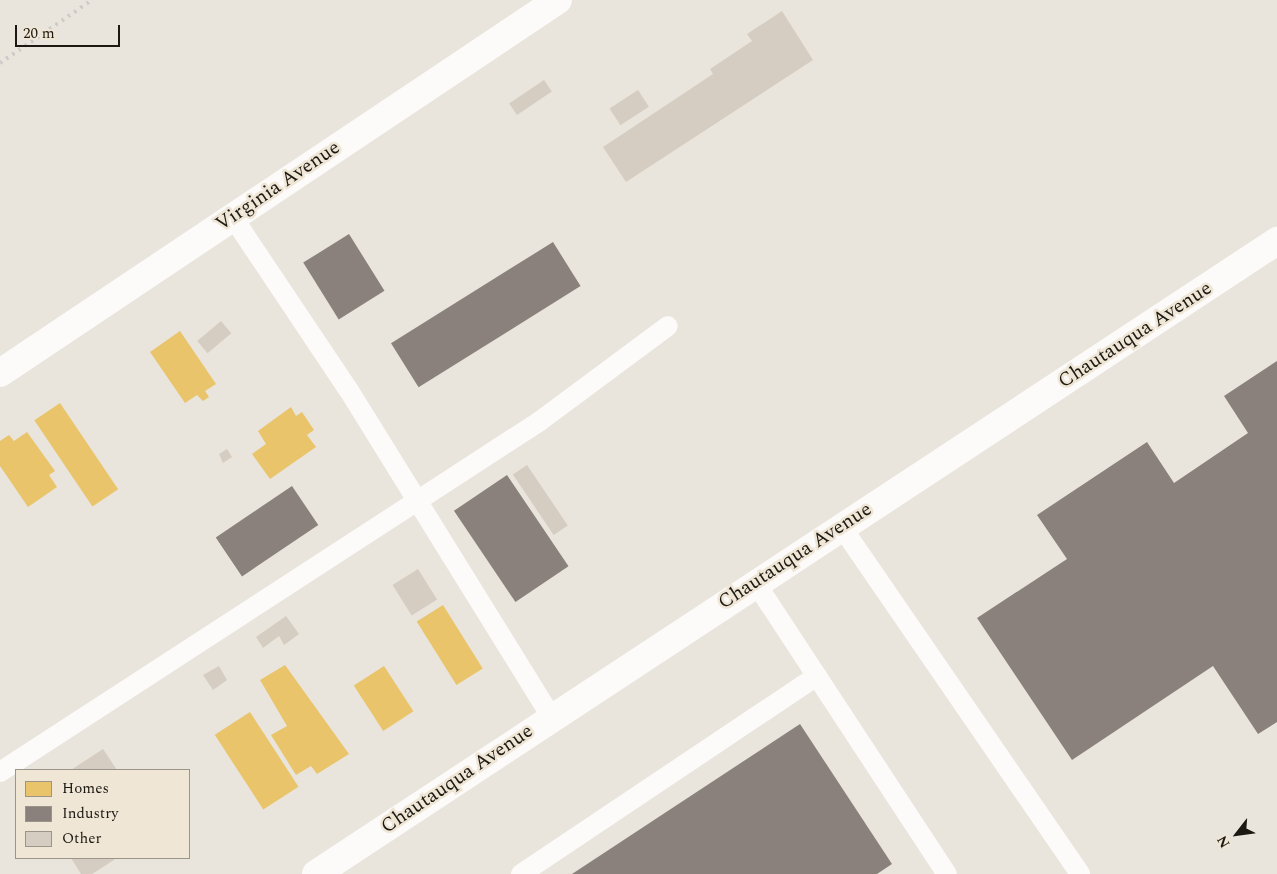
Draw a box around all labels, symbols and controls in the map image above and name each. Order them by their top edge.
scale bar [18,15,122,47]
text: 20 m [23,22,55,45]
street label: Virginia Avenue [211,136,345,236]
street label: Chautauqua Avenue [1054,276,1216,394]
street label: Chautauqua Avenue [714,497,876,615]
street label: Chautauqua Avenue [376,719,538,839]
legend [15,769,190,859]
text: Homes [62,777,109,800]
text: Industry [62,802,118,825]
north arrow [1212,809,1262,859]
text: Other [62,827,101,850]
text: N [1212,832,1236,852]

